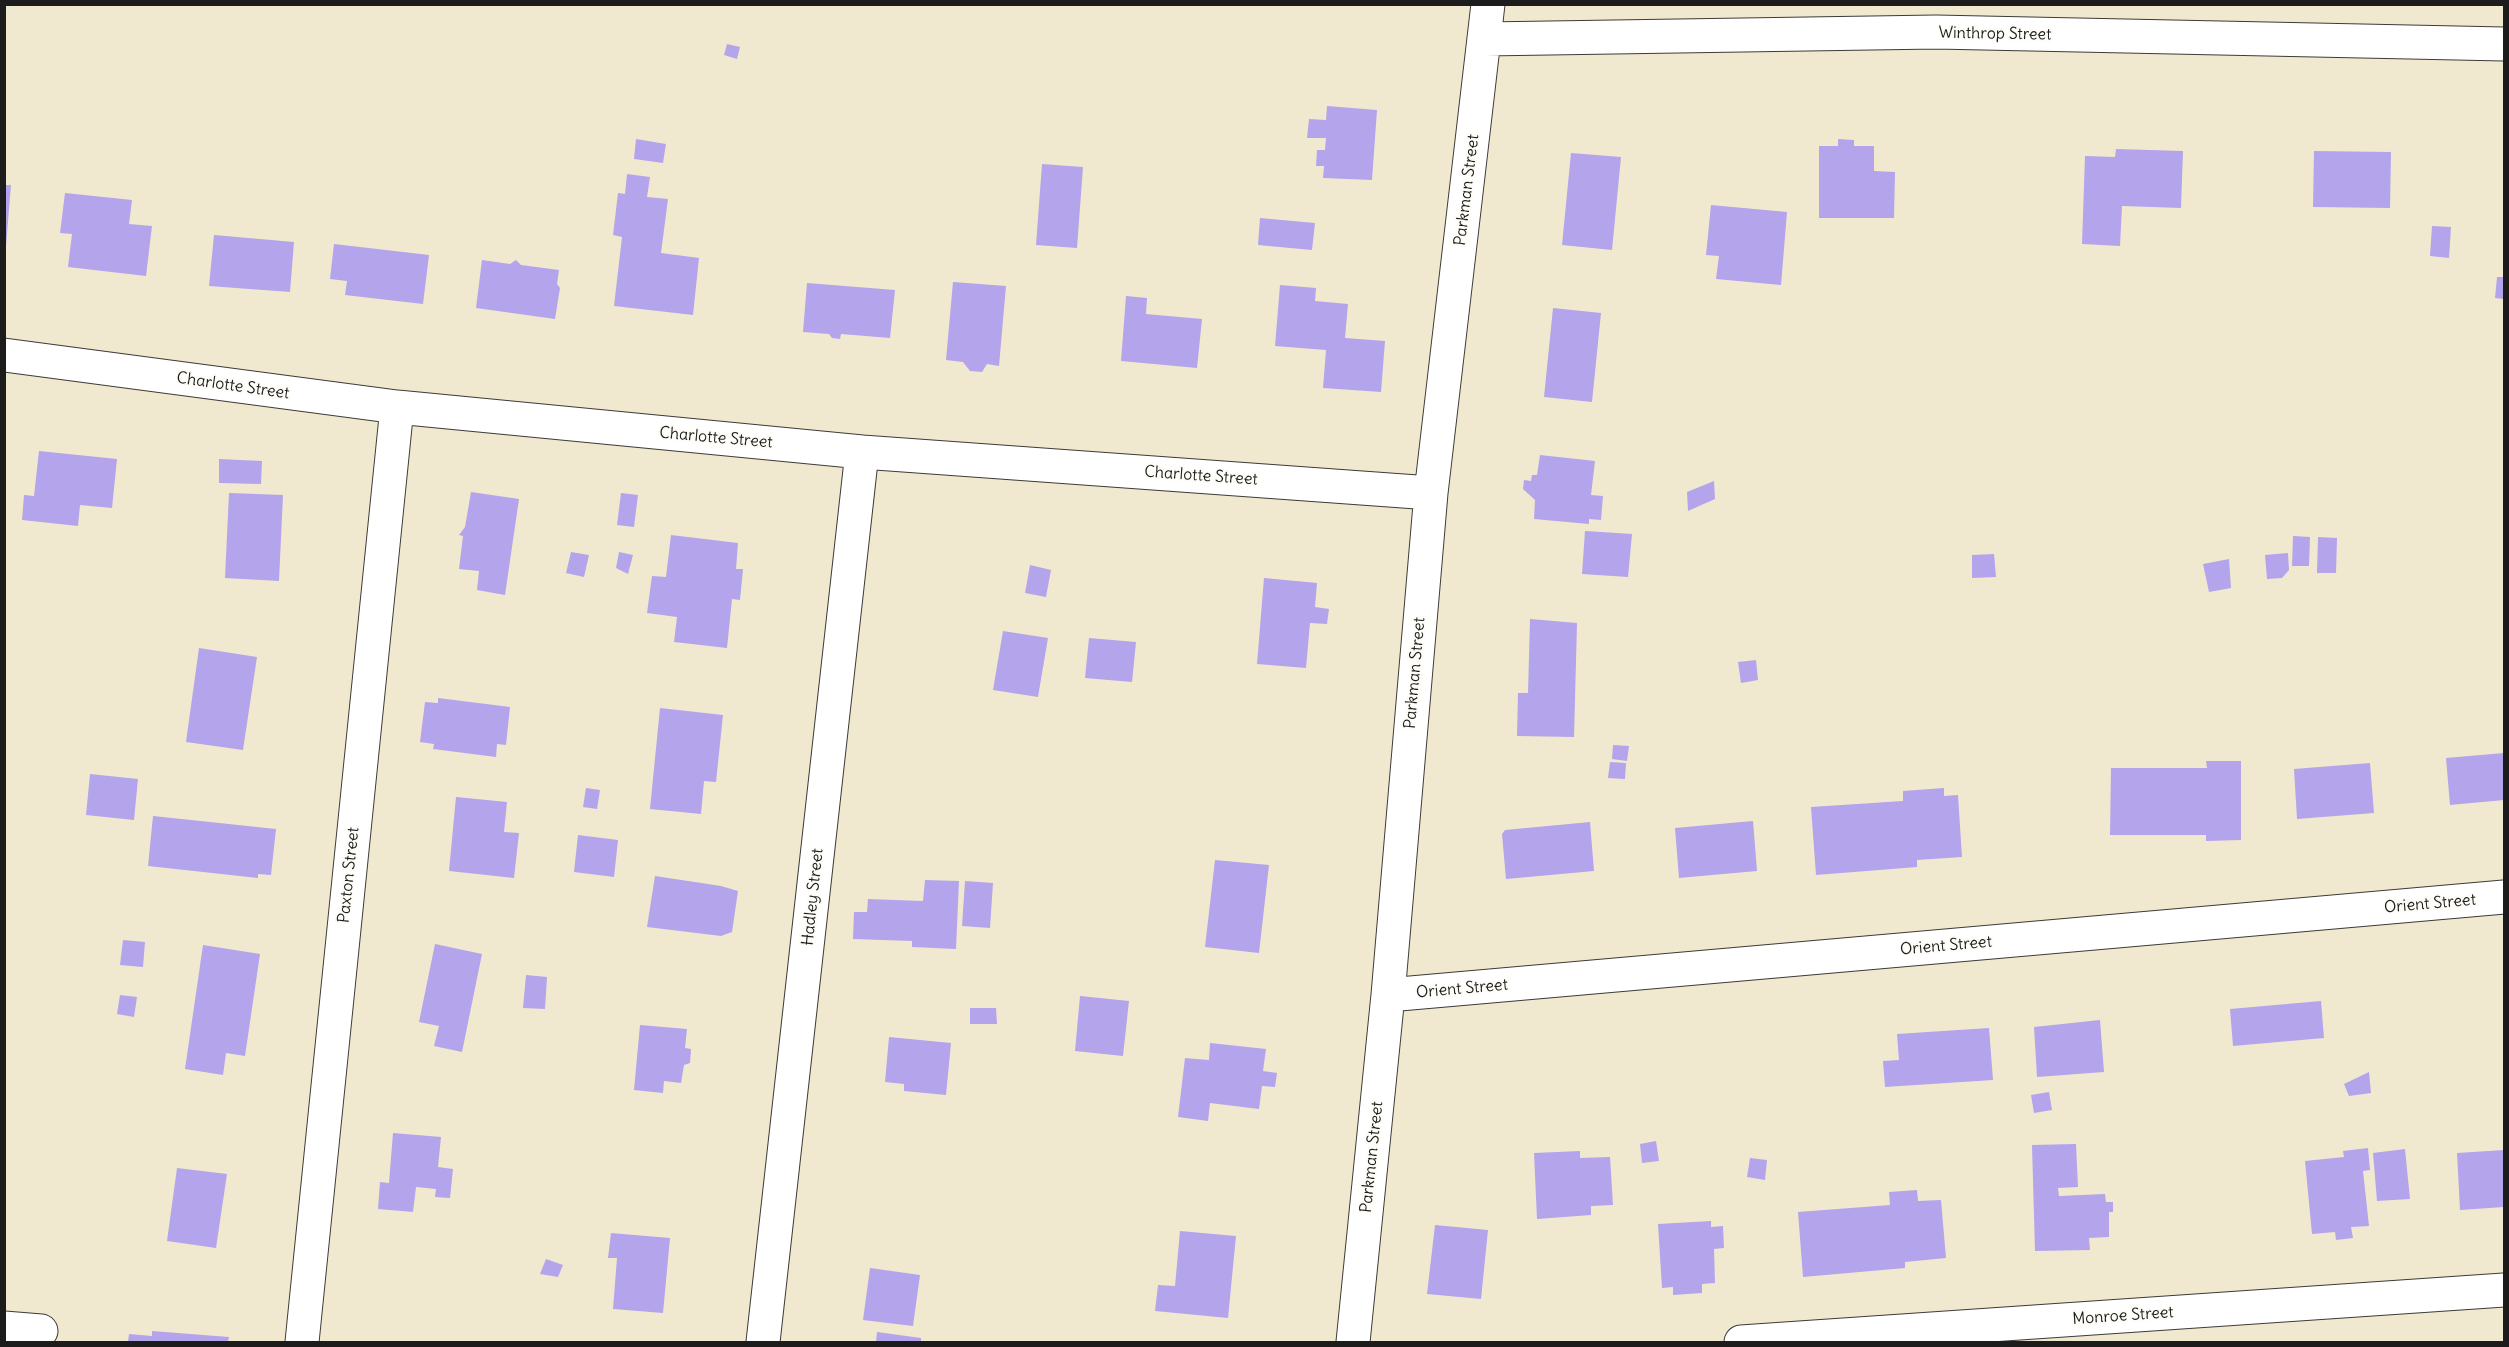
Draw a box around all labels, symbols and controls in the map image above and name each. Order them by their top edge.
street label: Winthrop Street [1938,23,2052,45]
street label: Parkman Street [1451,133,1483,247]
street label: Charlotte Street [175,369,291,403]
street label: Charlotte Street [659,423,773,453]
street label: Charlotte Street [1144,462,1258,490]
street label: Parkman Street [1401,616,1429,730]
street label: Paxton Street [334,826,364,924]
street label: Hadley Street [798,847,828,947]
street label: Orient Street [2383,890,2477,918]
street label: Orient Street [1899,932,1993,960]
street label: Orient Street [1415,975,1509,1003]
street label: Parkman Street [1357,1100,1387,1214]
street label: Monroe Street [2072,1303,2174,1329]

